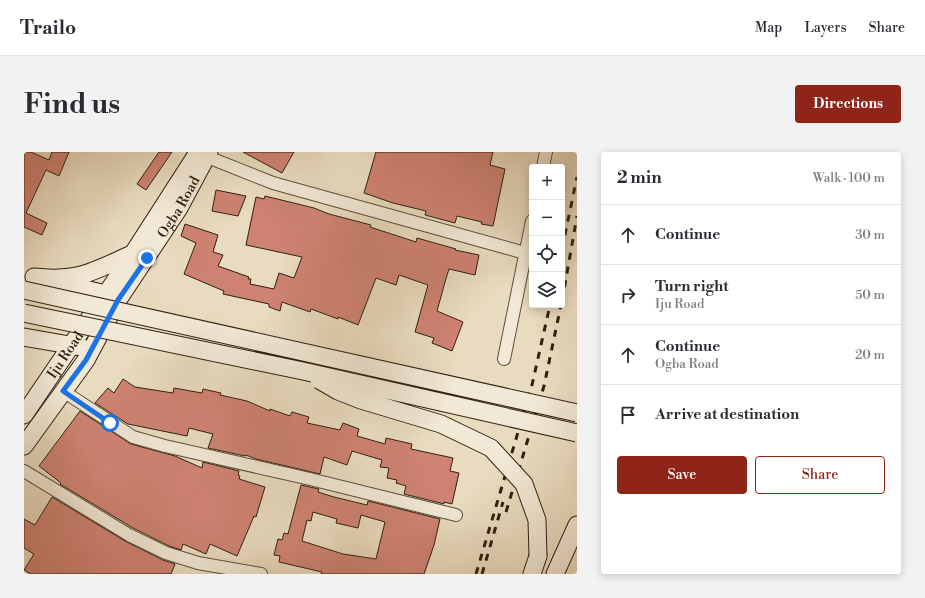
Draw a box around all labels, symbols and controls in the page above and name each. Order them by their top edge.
text: Trailo [20,16,76,40]
text: Map [755,19,782,37]
text: Layers [804,19,847,37]
text: Share [869,19,905,37]
button: Directions [795,85,901,123]
text: Find us [24,87,120,122]
map controls [529,164,565,308]
button: + [529,164,565,200]
text: 2 min [617,167,662,189]
text: Walk · 100 m [813,170,885,186]
street label: Ogba Road [154,173,204,242]
button: − [529,200,565,236]
icon: ahead [617,224,639,246]
text: Continue [655,225,720,244]
text: 30 m [855,227,885,243]
button: locate [529,236,565,272]
route end [138,249,156,267]
button: layers [529,272,565,308]
text: Turn right [655,277,729,296]
icon: right [617,284,639,306]
text: 50 m [855,287,885,303]
text: Iju Road [655,296,704,312]
street label: Iju Road [43,328,88,382]
text: Continue [655,337,720,356]
icon: ahead [617,344,639,366]
text: 20 m [855,347,885,363]
text: Ogba Road [655,356,719,372]
icon: arrive [617,404,639,426]
text: Arrive at destination [655,405,799,424]
route start [101,414,119,432]
button: Save [617,456,747,494]
button: Share [755,456,885,494]

